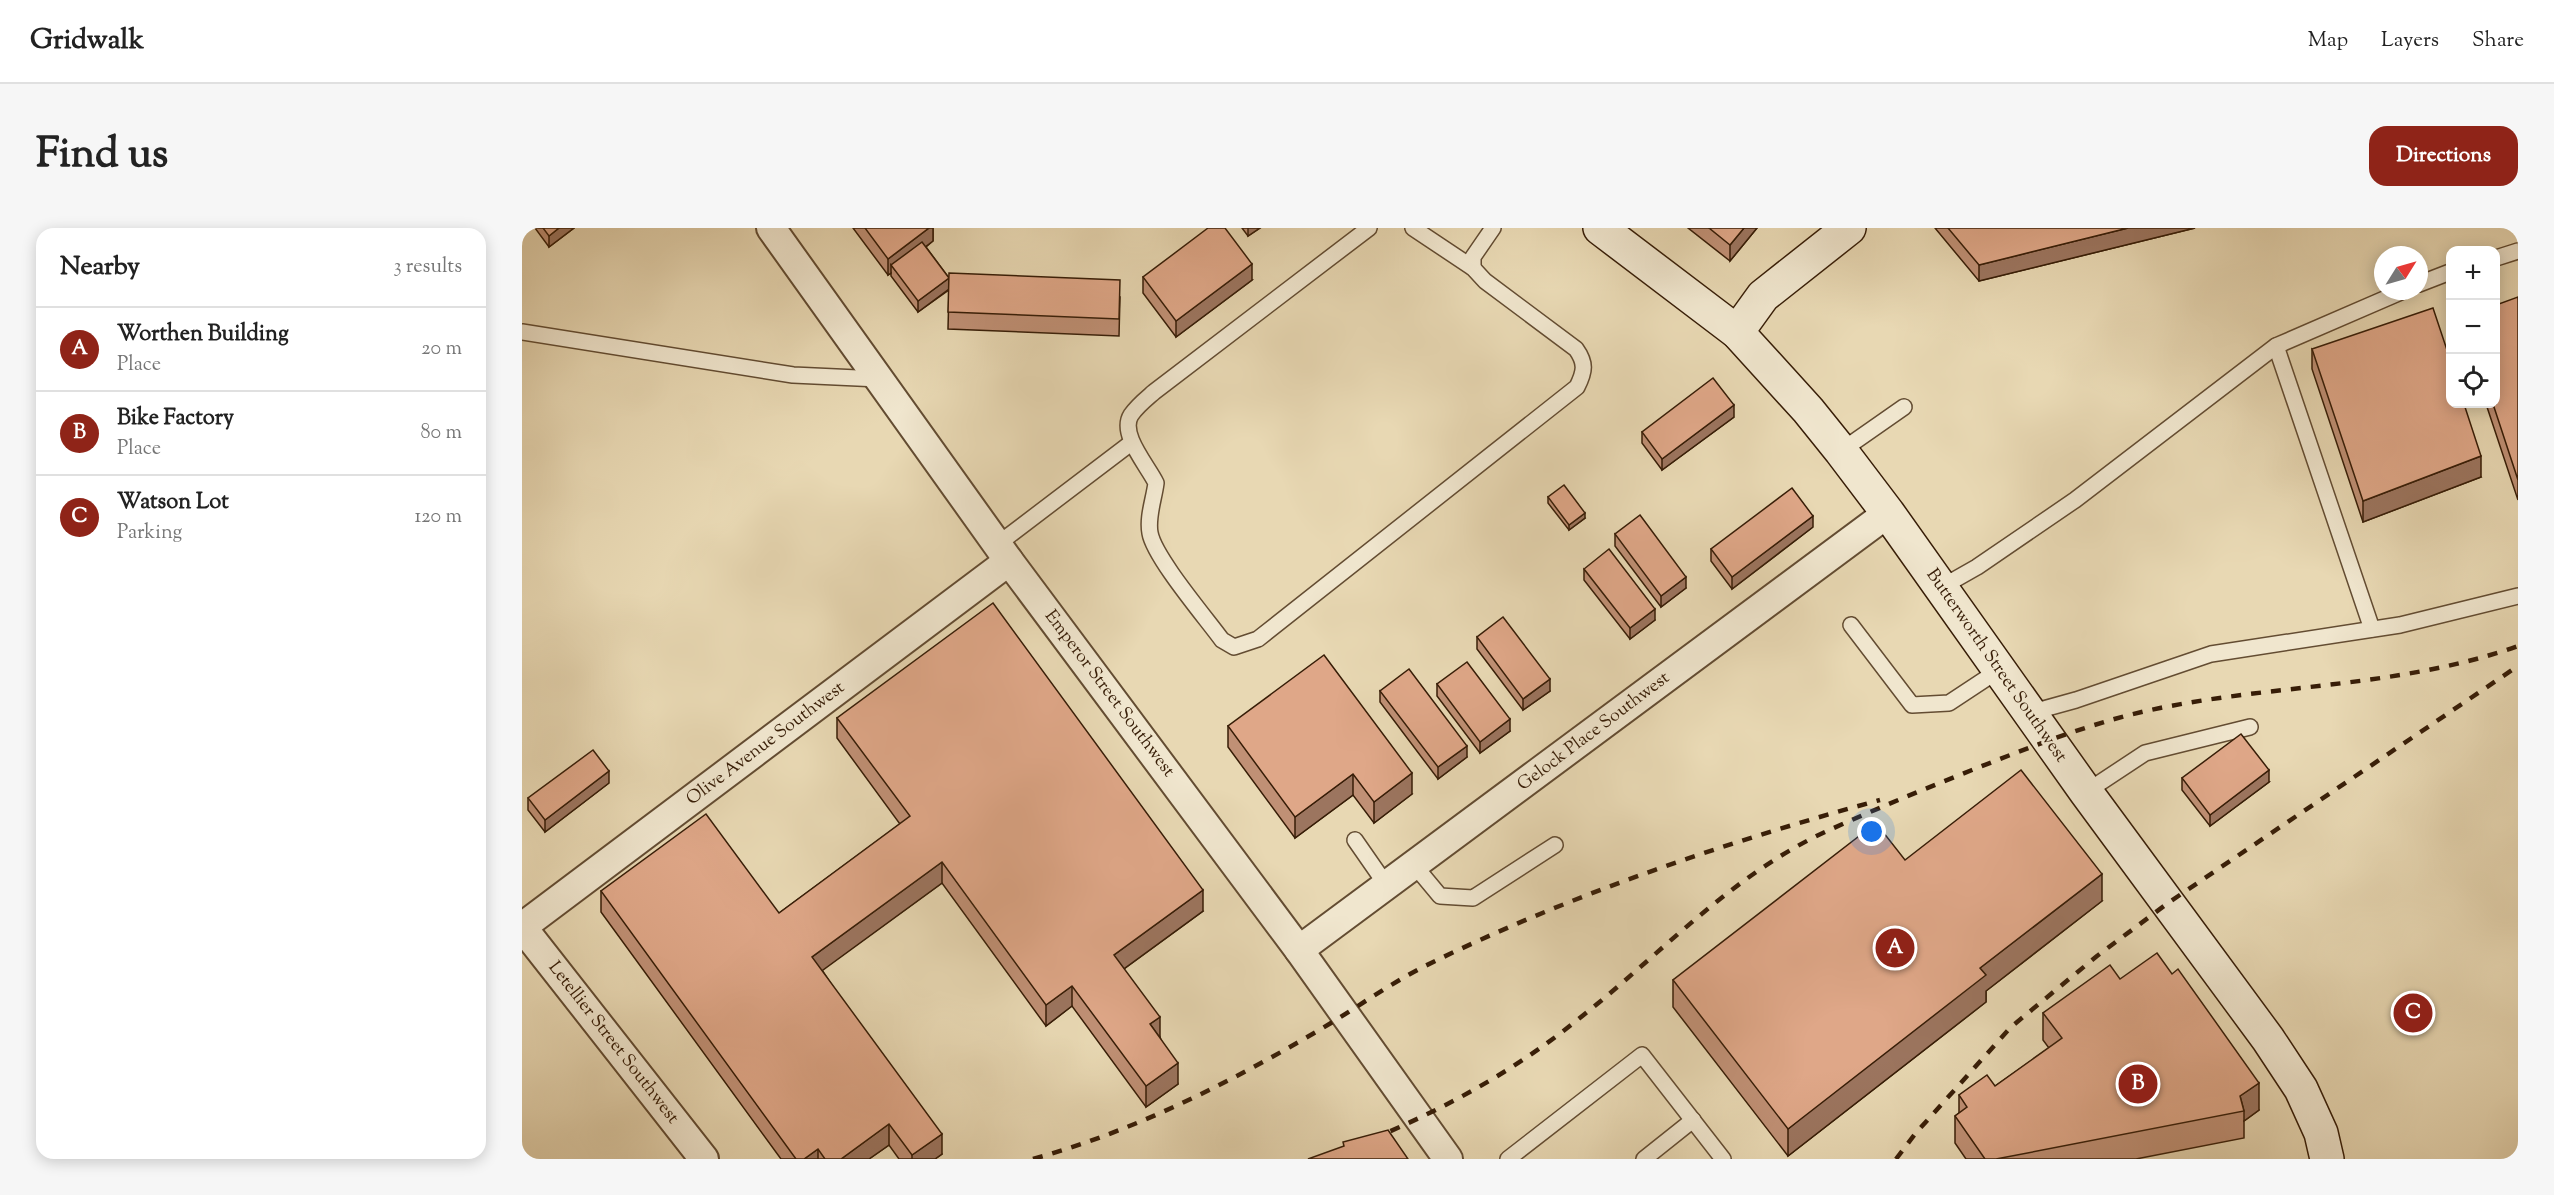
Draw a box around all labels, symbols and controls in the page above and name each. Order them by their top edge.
text: Gridwalk [30,21,144,61]
text: Map [2308,26,2348,56]
text: Layers [2381,26,2439,56]
text: Share [2472,26,2524,56]
text: Find us [36,126,168,186]
button: Directions [2369,126,2518,186]
north arrow [2374,246,2428,300]
map controls [2446,246,2500,408]
button: + [2446,246,2500,300]
text: Nearby [60,249,140,286]
text: 3 results [393,253,462,282]
button: − [2446,300,2500,354]
text: Worthen Building [117,319,289,351]
text: A [71,335,88,364]
text: 20 m [421,335,462,364]
text: Place [117,351,161,380]
button: locate [2446,354,2500,408]
text: Bike Factory [117,403,234,435]
text: B [73,419,86,448]
text: 80 m [421,419,462,448]
text: Place [117,435,161,464]
text: Watson Lot [117,487,229,519]
text: C [71,503,88,532]
text: 120 m [414,503,462,532]
text: Parking [117,519,182,548]
street label: Butterworth Street Southwest [1919,564,2073,768]
street label: Emperor Street Southwest [1037,605,1181,783]
street label: Gelock Place Southwest [1512,666,1676,798]
street label: Olive Avenue Southwest [681,676,851,812]
your location [1857,817,1886,846]
pin: A [1876,926,1914,970]
street label: Letellier Street Southwest [541,956,685,1130]
pin: C [2394,990,2432,1036]
pin: B [2118,1062,2158,1106]

